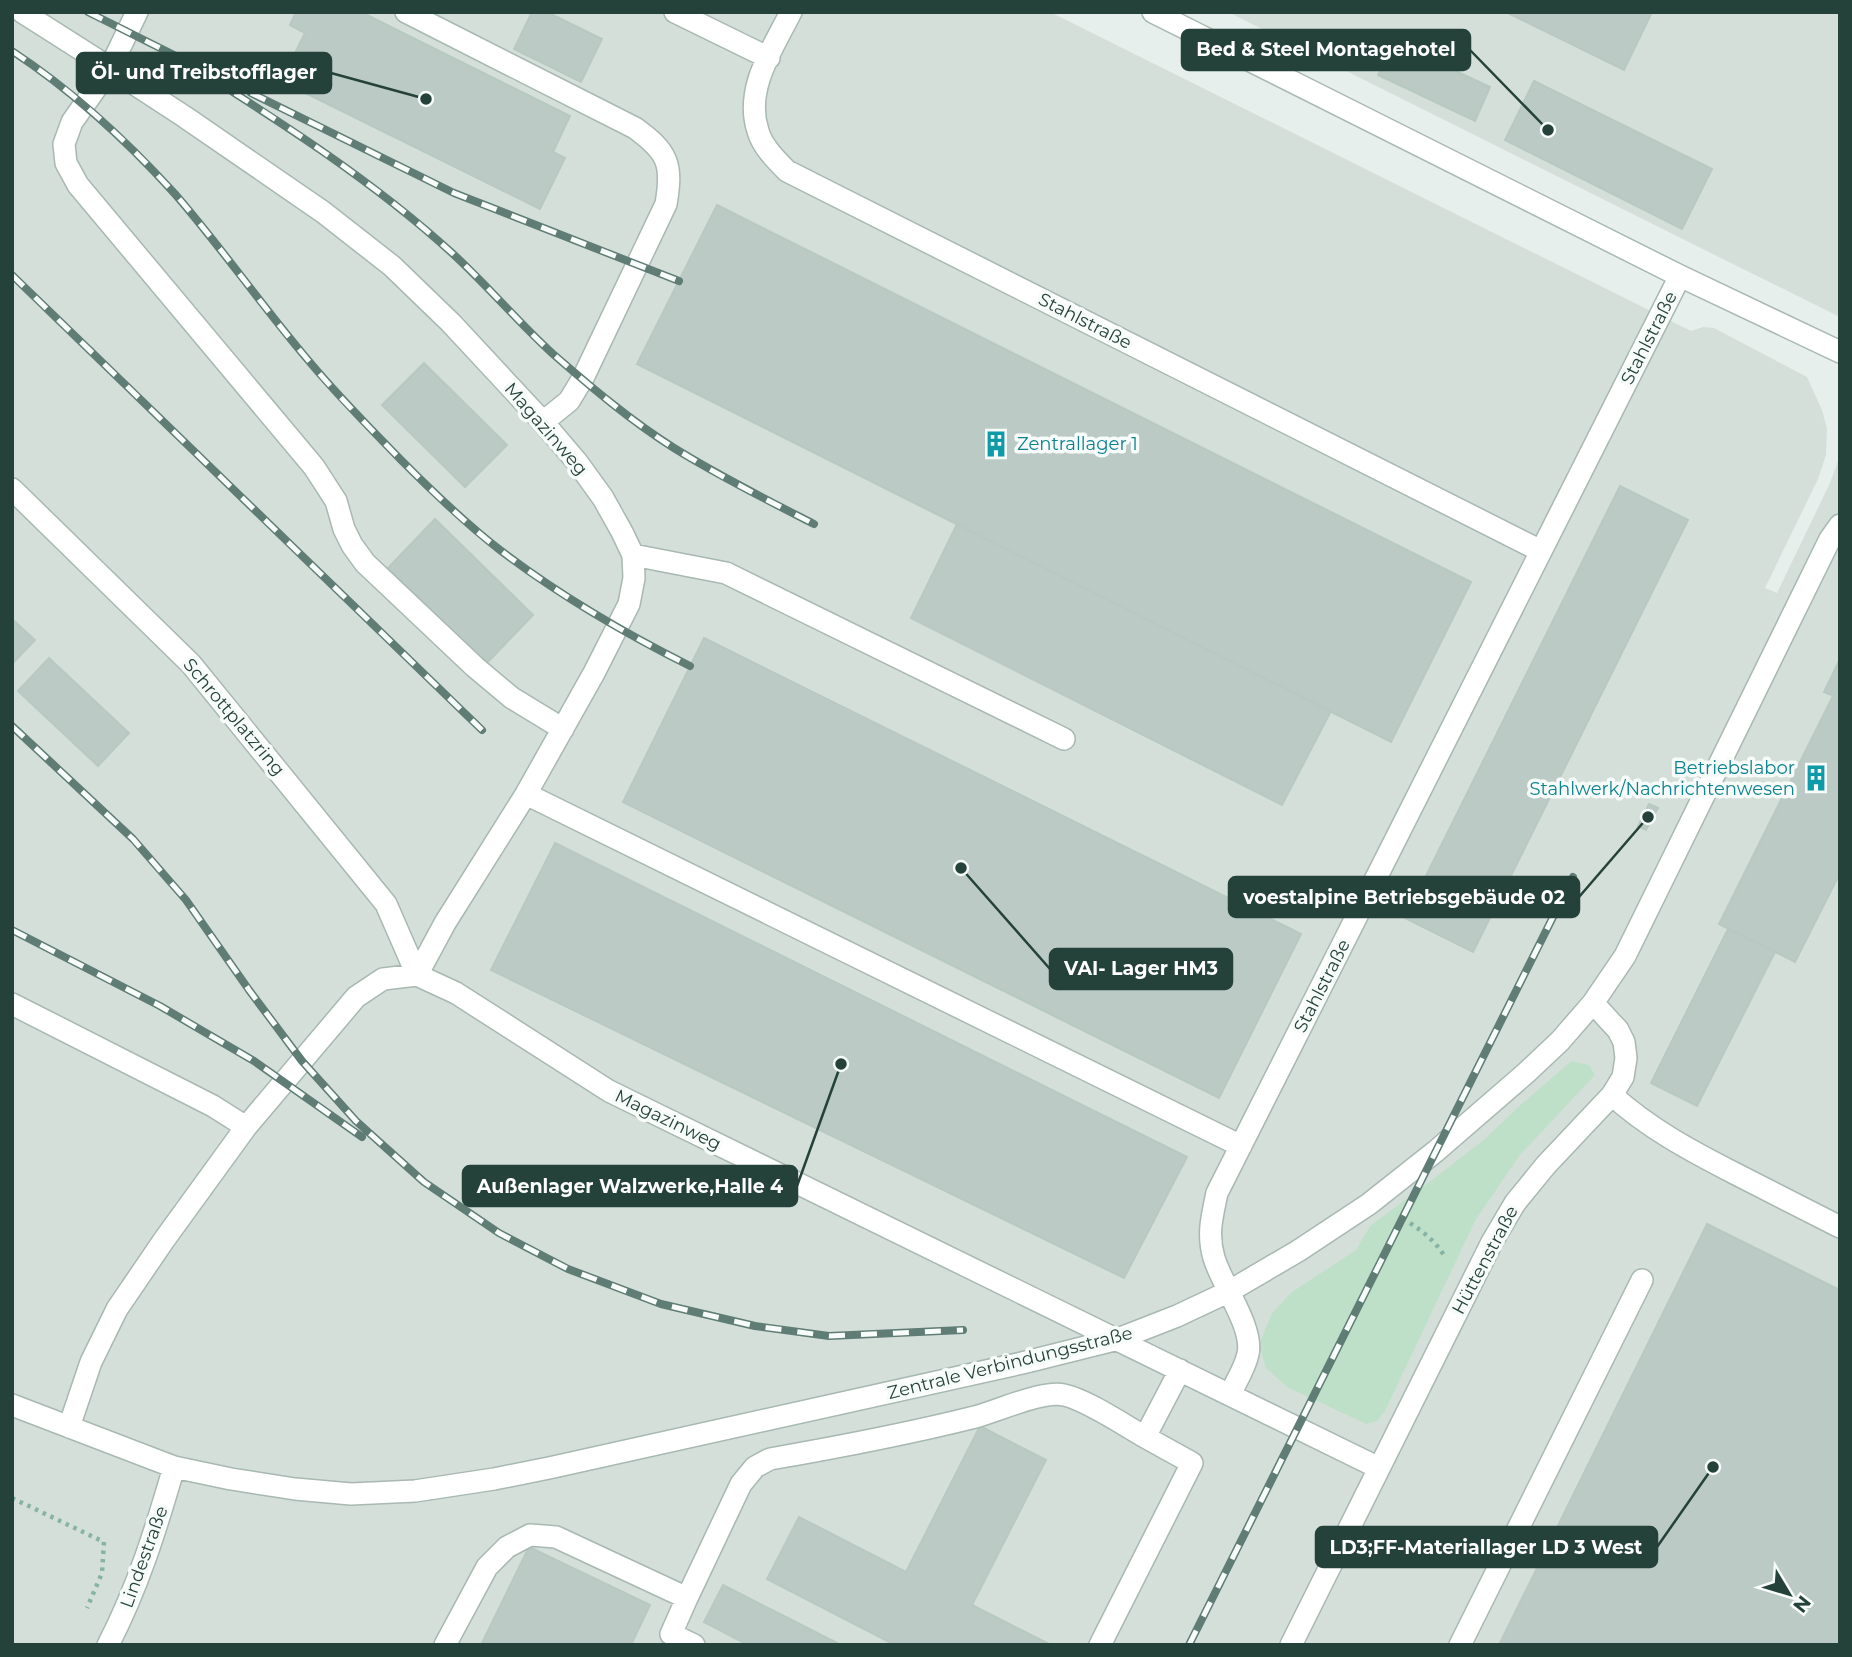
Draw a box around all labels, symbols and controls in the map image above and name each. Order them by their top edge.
callout: Bed & Steel Montagehotel [1182,30,1470,70]
text: Bed & Steel Montagehotel [1196,38,1456,61]
callout: Öl- und Treibstofflager [77,53,331,93]
text: Öl- und Treibstofflager [91,61,317,84]
street label: Stahlstraße [1035,288,1135,354]
street label: Stahlstraße [1616,288,1682,388]
street label: Magazinweg [500,378,592,480]
building icon: Zentrallager 1 [981,429,1011,459]
place label: Zentrallager 1 [1017,433,1138,455]
street label: Schrottplatzring [178,654,290,780]
place label: Betriebslabor Stahlwerk/Nachrichtenwesen [1529,757,1795,800]
building icon: Betriebslabor Stahlwerk/Nachrichtenwesen [1801,763,1831,793]
callout: voestalpine Betriebsgebäude 02 [1229,877,1579,917]
text: voestalpine Betriebsgebäude 02 [1242,886,1565,909]
street label: Stahlstraße [1289,936,1355,1036]
callout: VAI- Lager HM3 [1050,949,1232,989]
text: VAI- Lager HM3 [1063,957,1218,980]
street label: Magazinweg [611,1085,725,1155]
callout: Außenlager Walzwerke,Halle 4 [463,1166,797,1206]
text: Außenlager Walzwerke,Halle 4 [476,1175,783,1198]
street label: Hüttenstraße [1447,1202,1523,1318]
street label: Zentrale Verbindungsstraße [885,1322,1135,1404]
street label: Lindestraße [115,1503,173,1611]
callout: LD3;FF-Materiallager LD 3 West [1316,1527,1657,1567]
text: LD3;FF-Materiallager LD 3 West [1330,1536,1642,1559]
north arrow [1754,1559,1824,1629]
text: N [1788,1591,1816,1617]

